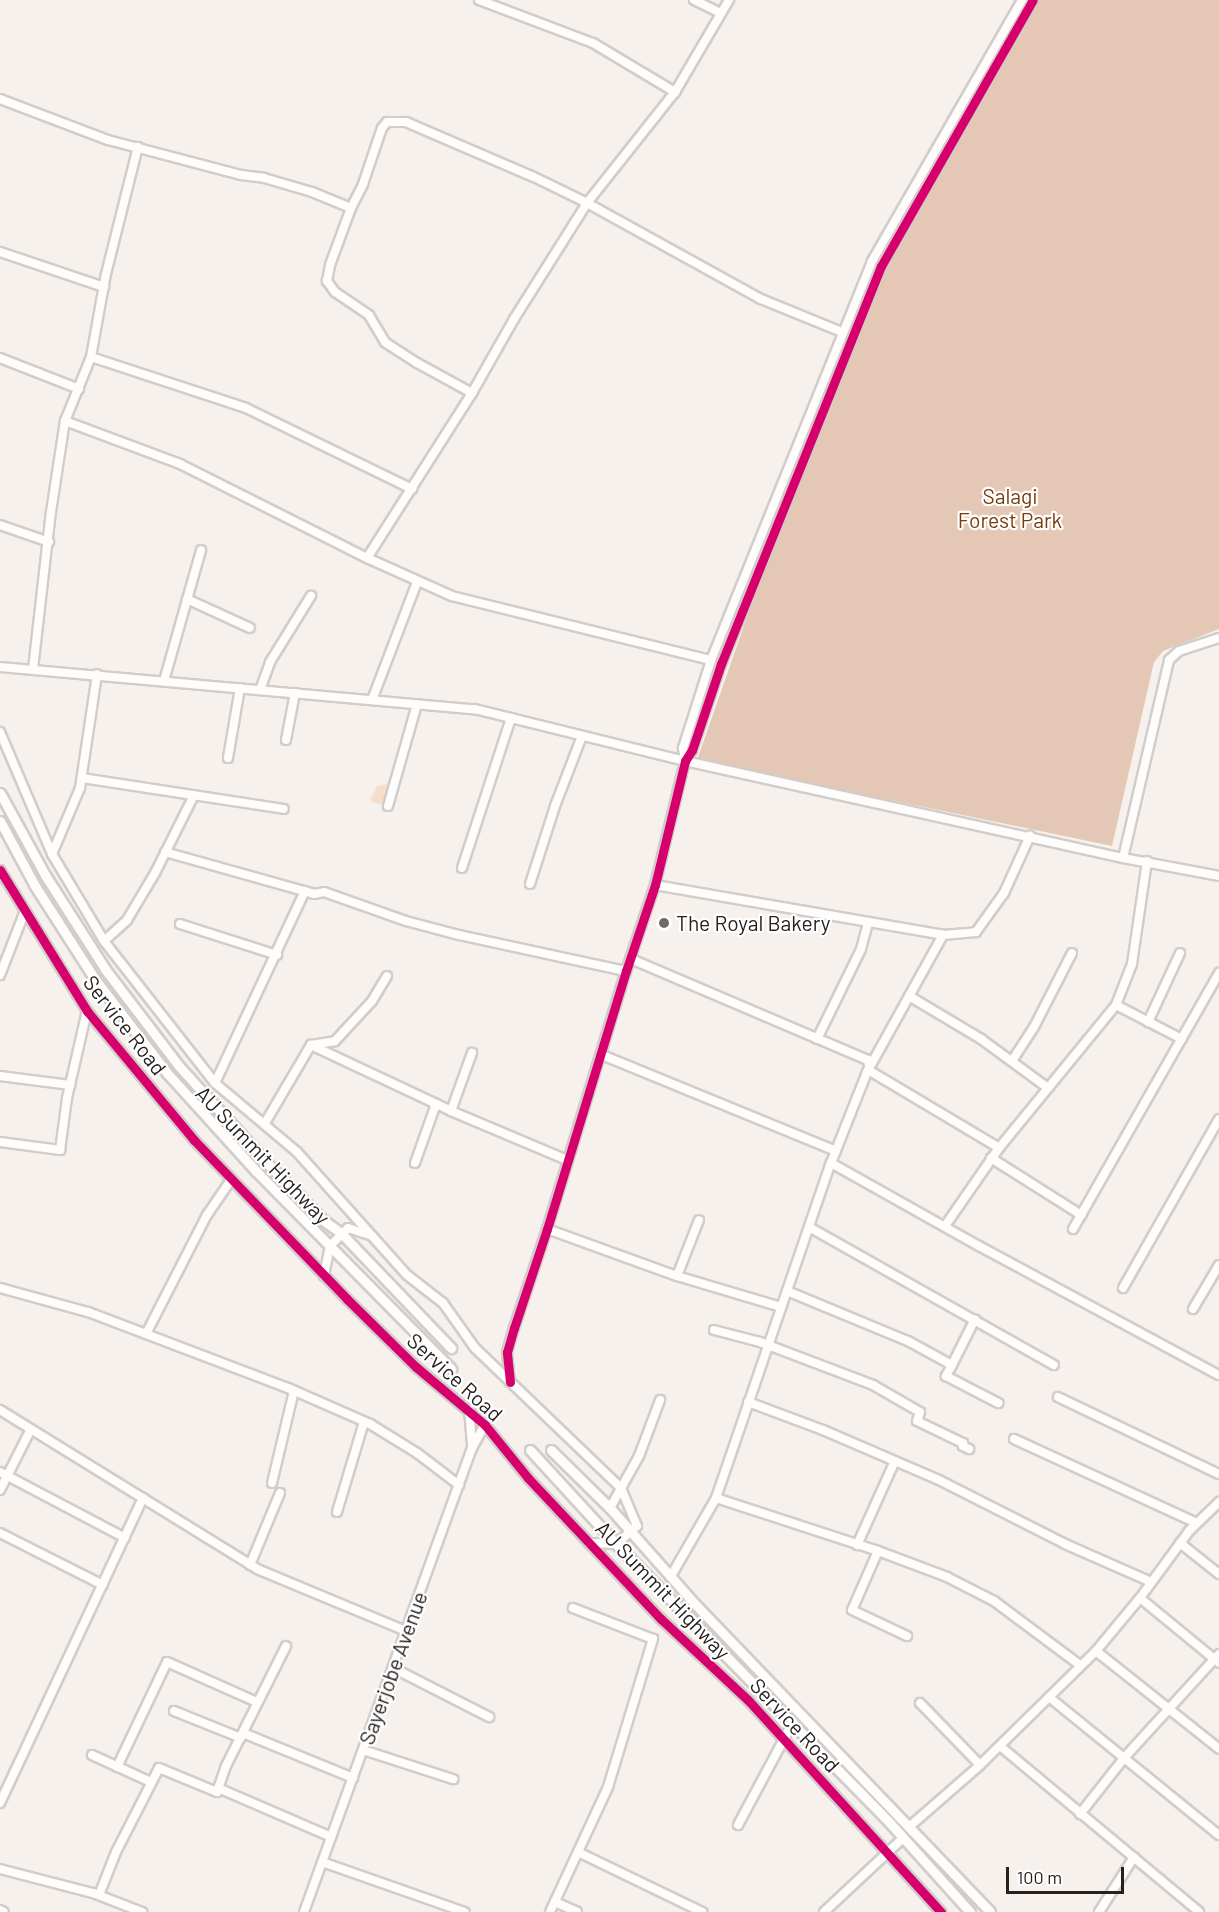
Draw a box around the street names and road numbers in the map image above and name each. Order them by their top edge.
street label: Service Road [78,970,172,1080]
street label: AU Summit Highway [191,1081,335,1229]
street label: Service Road [402,1328,508,1426]
street label: AU Summit Highway [591,1516,735,1664]
street label: Sayerjobe Avenue [354,1588,432,1748]
street label: Service Road [745,1673,845,1777]

